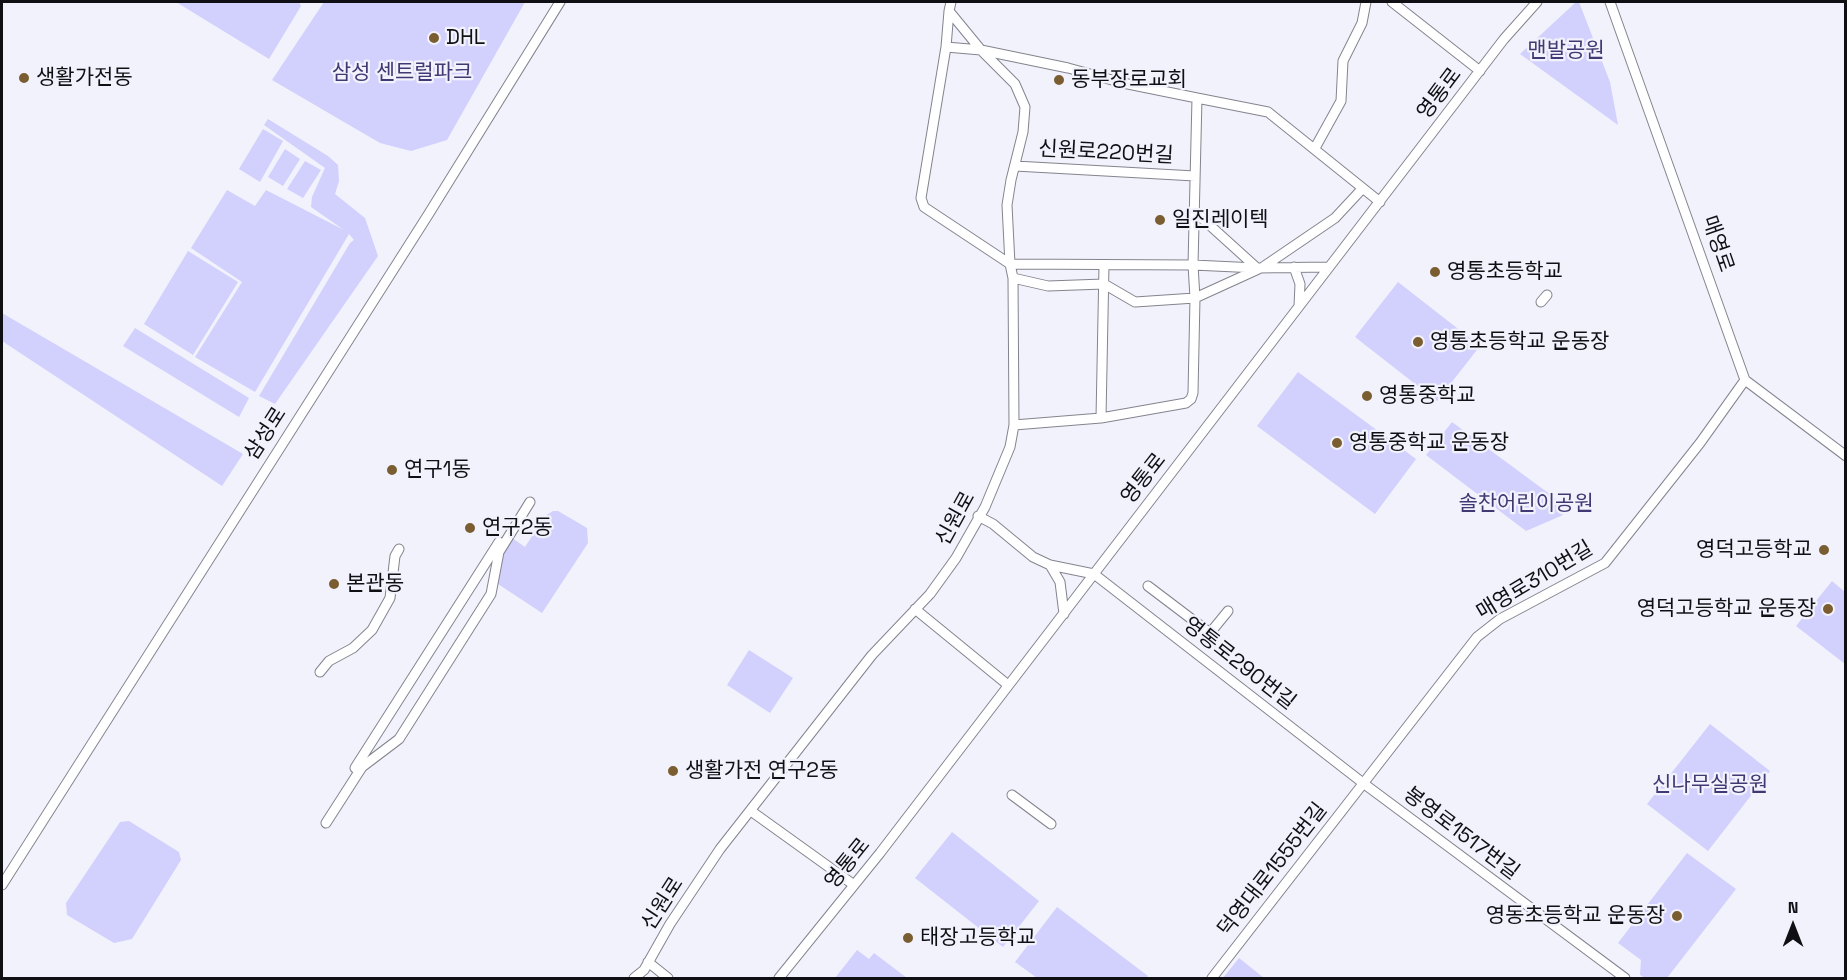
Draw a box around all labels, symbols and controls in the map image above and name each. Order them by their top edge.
place label: DHL [446,25,485,51]
marker: DHL [427,31,441,45]
park label: 맨발공원 [1527,38,1605,64]
park label: 삼성 센트럴파크 [332,60,472,86]
street label: 영통로 [1412,63,1468,125]
place label: 생활가전동 [36,65,133,91]
place label: 동부장로교회 [1071,67,1187,93]
marker: 생활가전동 [17,71,31,85]
marker: 동부장로교회 [1052,73,1066,87]
street label: 신원로220번길 [1038,137,1174,169]
place label: 일진레이텍 [1172,207,1269,233]
street label: 매영로 [1696,212,1738,276]
marker: 일진레이텍 [1153,213,1167,227]
place label: 영통초등학교 [1447,259,1563,285]
marker: 영통초등학교 [1428,265,1442,279]
place label: 영통초등학교 운동장 [1430,329,1609,355]
marker: 영통초등학교 운동장 [1411,335,1425,349]
place label: 영통중학교 [1379,383,1476,409]
marker: 영통중학교 [1360,389,1374,403]
street label: 삼성로 [240,403,292,465]
place label: 영통중학교 운동장 [1349,430,1509,456]
marker: 영통중학교 운동장 [1330,436,1344,450]
street label: 영통로 [1116,448,1172,510]
place label: 연구1동 [404,457,471,483]
marker: 연구1동 [385,463,399,477]
street label: 신원로 [931,488,981,550]
park label: 솔찬어린이공원 [1458,491,1594,517]
place label: 연구2동 [482,515,553,541]
marker: 연구2동 [463,521,477,535]
street label: 매영로310번길 [1472,536,1598,626]
place label: 영덕고등학교 [1696,537,1812,563]
marker: 영덕고등학교 [1817,543,1831,557]
place label: 본관동 [346,571,404,597]
marker: 본관동 [327,577,341,591]
place label: 영덕고등학교 운동장 [1637,596,1816,622]
marker: 영덕고등학교 운동장 [1821,602,1835,616]
street label: 영통로290번길 [1178,612,1300,716]
place label: 생활가전 연구2동 [685,758,838,784]
marker: 생활가전 연구2동 [666,764,680,778]
park label: 신나무실공원 [1652,772,1768,798]
street label: 봉영로1517번길 [1398,782,1524,886]
street label: 덕영대로1555번길 [1213,798,1333,942]
street label: 영통로 [820,834,876,894]
street label: 신원로 [637,873,689,935]
north arrow [1763,896,1823,956]
text: N [1788,897,1798,918]
place label: 영동초등학교 운동장 [1486,903,1665,929]
marker: 영동초등학교 운동장 [1670,909,1684,923]
place label: 태장고등학교 [920,925,1036,951]
marker: 태장고등학교 [901,931,915,945]

